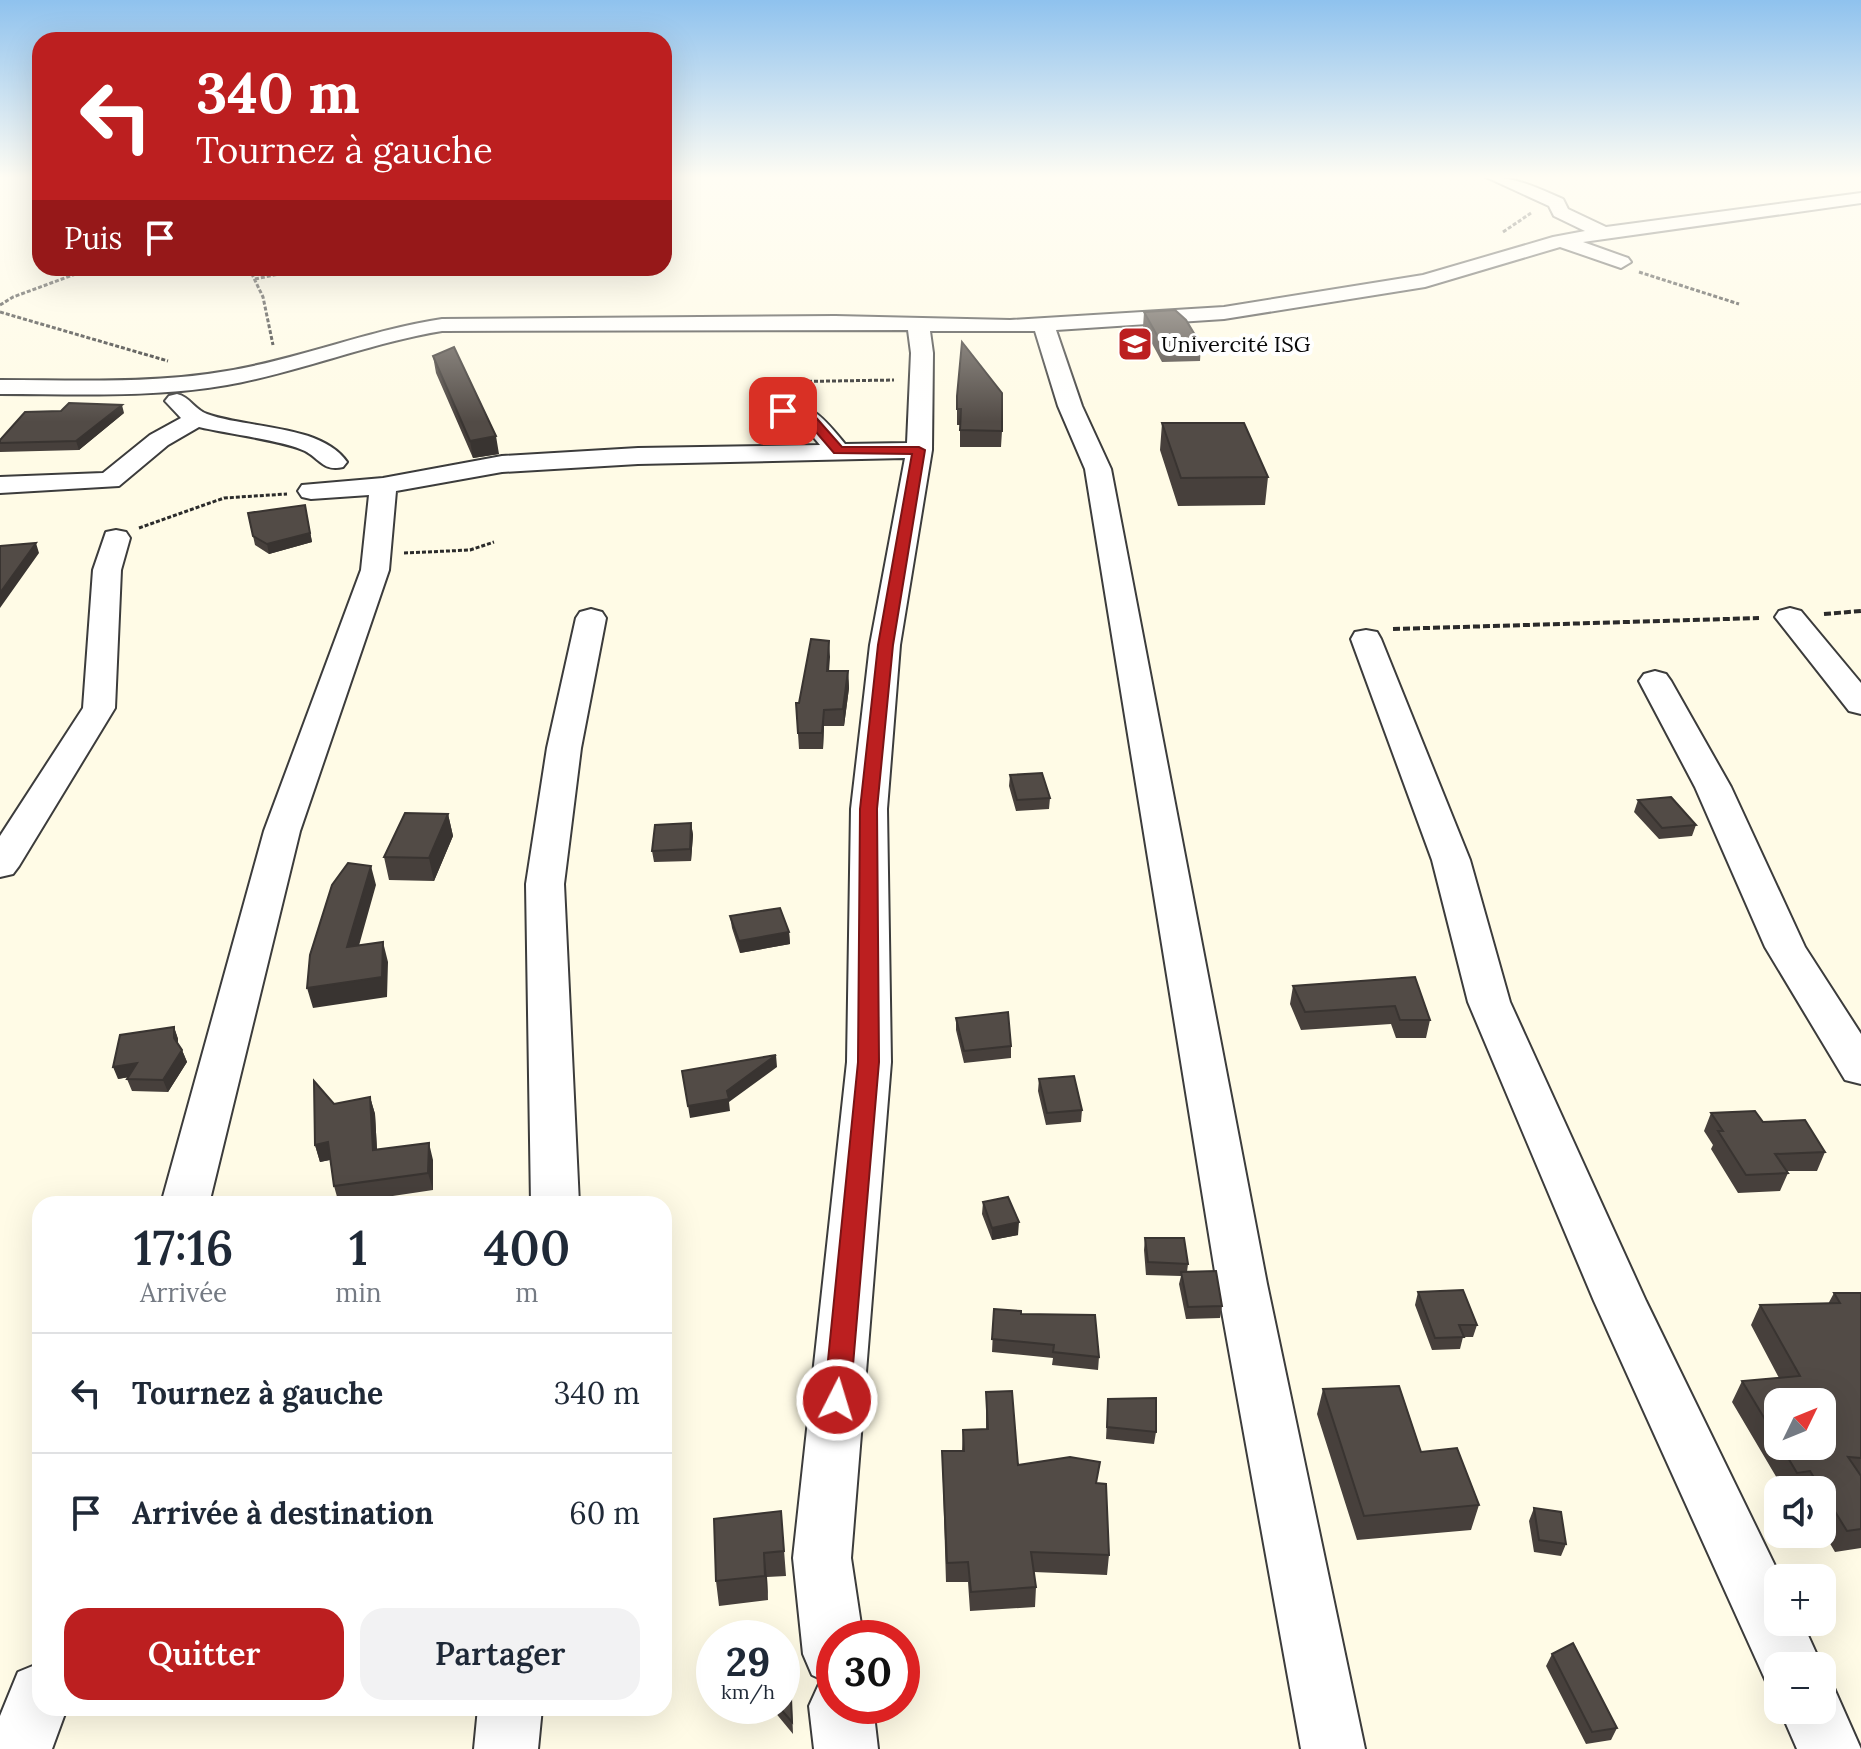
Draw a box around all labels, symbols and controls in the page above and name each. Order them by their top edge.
text: 340 m [196,57,360,128]
icon: left [64,64,168,168]
text: Tournez à gauche [196,127,493,173]
icon: arrive [138,216,182,260]
text: Puis [64,219,122,257]
school or university icon: Univercité ISG [1116,325,1154,363]
place label: Univercité ISG [1161,330,1311,358]
pin [749,377,817,445]
icon: arrive [761,389,805,433]
text: 17:16 [134,1217,233,1278]
text: 1 [349,1217,368,1278]
text: 400 [483,1217,570,1278]
text: Arrivée [140,1276,227,1309]
text: min [335,1276,382,1309]
text: m [515,1276,538,1309]
position arrow [795,1358,879,1442]
icon: left [64,1371,108,1415]
text: Tournez à gauche [132,1374,383,1412]
text: 340 m [554,1374,640,1412]
north arrow [1764,1388,1836,1460]
map controls [1764,1388,1836,1724]
button: sound [1764,1476,1836,1548]
icon: arrive [64,1491,108,1535]
text: Arrivée à destination [132,1494,434,1532]
text: 60 m [569,1494,640,1532]
button: + [1764,1564,1836,1636]
button: Quitter [64,1608,344,1700]
button: Partager [360,1608,640,1700]
speed limit sign: 30 [816,1620,920,1724]
text: 29 [726,1636,770,1687]
button: − [1764,1652,1836,1724]
text: km/h [721,1679,775,1704]

